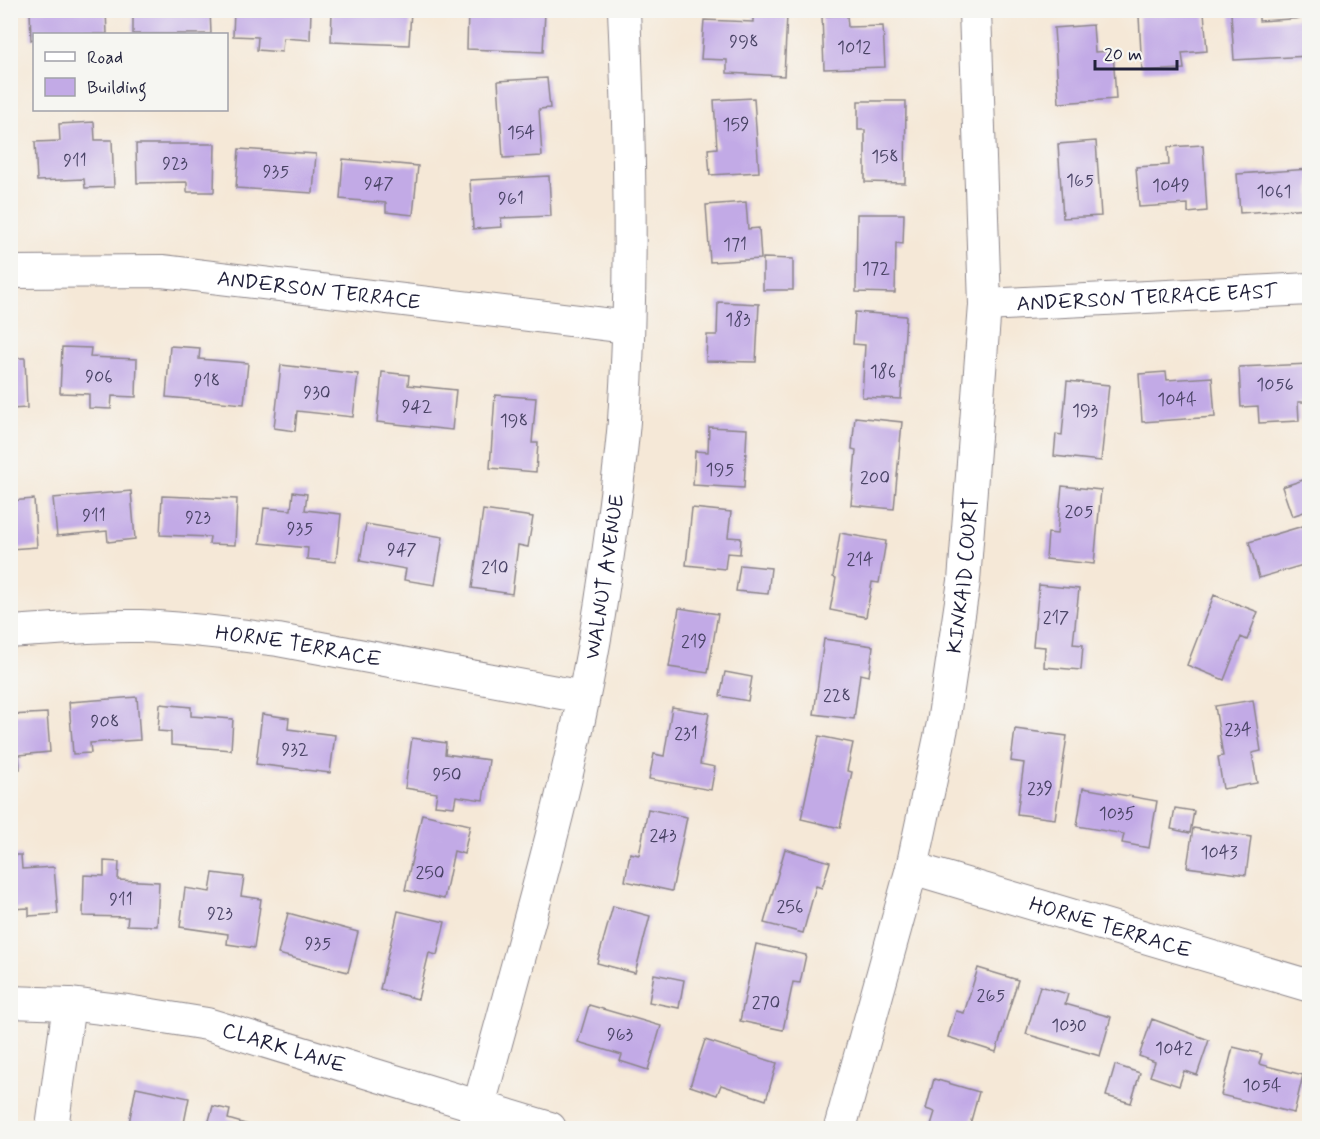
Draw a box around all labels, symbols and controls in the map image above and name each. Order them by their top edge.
house number: 998 [729,30,759,54]
legend [33,33,228,111]
scale bar [1095,33,1178,71]
house number: 1012 [837,36,871,60]
text: 20 m [1104,43,1142,67]
text: Road [87,46,123,70]
text: Building [87,76,147,102]
house number: 159 [722,113,750,137]
house number: 154 [507,121,536,145]
house number: 158 [871,145,899,169]
house number: 911 [63,149,87,173]
house number: 923 [162,152,188,176]
house number: 935 [263,160,289,184]
house number: 165 [1066,169,1094,193]
house number: 947 [364,172,394,196]
house number: 1049 [1152,174,1190,198]
house number: 1061 [1257,180,1291,204]
house number: 961 [498,187,524,211]
house number: 171 [723,233,747,257]
house number: 172 [862,257,890,281]
street label: ANDERSON TERRACE [216,265,422,317]
street label: ANDERSON TERRACE EAST [1016,278,1279,318]
house number: 183 [725,308,751,332]
house number: 186 [870,360,896,384]
house number: 906 [85,365,113,389]
house number: 918 [194,369,220,393]
house number: 1056 [1256,373,1294,397]
house number: 930 [303,381,331,405]
house number: 1044 [1157,388,1197,412]
house number: 942 [402,395,433,419]
house number: 193 [1072,399,1098,423]
house number: 198 [500,409,528,433]
house number: 195 [706,458,734,482]
house number: 200 [860,466,890,490]
street label: WALNUT AVENUE [578,493,631,662]
street label: KINKAID COURT [940,496,985,655]
house number: 205 [1064,500,1094,524]
house number: 911 [82,504,106,528]
house number: 923 [185,506,211,530]
house number: 935 [287,517,313,541]
house number: 947 [387,538,417,562]
house number: 214 [846,548,874,572]
house number: 210 [481,556,509,580]
house number: 217 [1043,606,1069,630]
street label: HORNE TERRACE [214,619,384,674]
house number: 219 [681,630,707,654]
house number: 228 [823,684,851,708]
house number: 908 [91,710,119,734]
house number: 234 [1224,718,1252,742]
house number: 231 [674,722,698,746]
house number: 932 [281,738,309,762]
house number: 950 [432,763,462,787]
house number: 239 [1027,777,1053,801]
house number: 1035 [1099,802,1135,826]
house number: 243 [649,824,677,848]
house number: 1043 [1200,841,1238,865]
house number: 250 [415,861,445,885]
house number: 911 [109,888,133,912]
street label: HORNE TERRACE [1026,890,1195,965]
house number: 256 [777,895,803,919]
house number: 923 [207,902,233,926]
house number: 935 [305,932,331,956]
house number: 265 [977,984,1005,1008]
house number: 270 [752,991,780,1015]
house number: 1030 [1051,1014,1087,1038]
street label: CLARK LANE [219,1016,349,1080]
house number: 963 [607,1023,633,1047]
house number: 1042 [1155,1037,1193,1061]
house number: 1054 [1243,1074,1281,1098]

